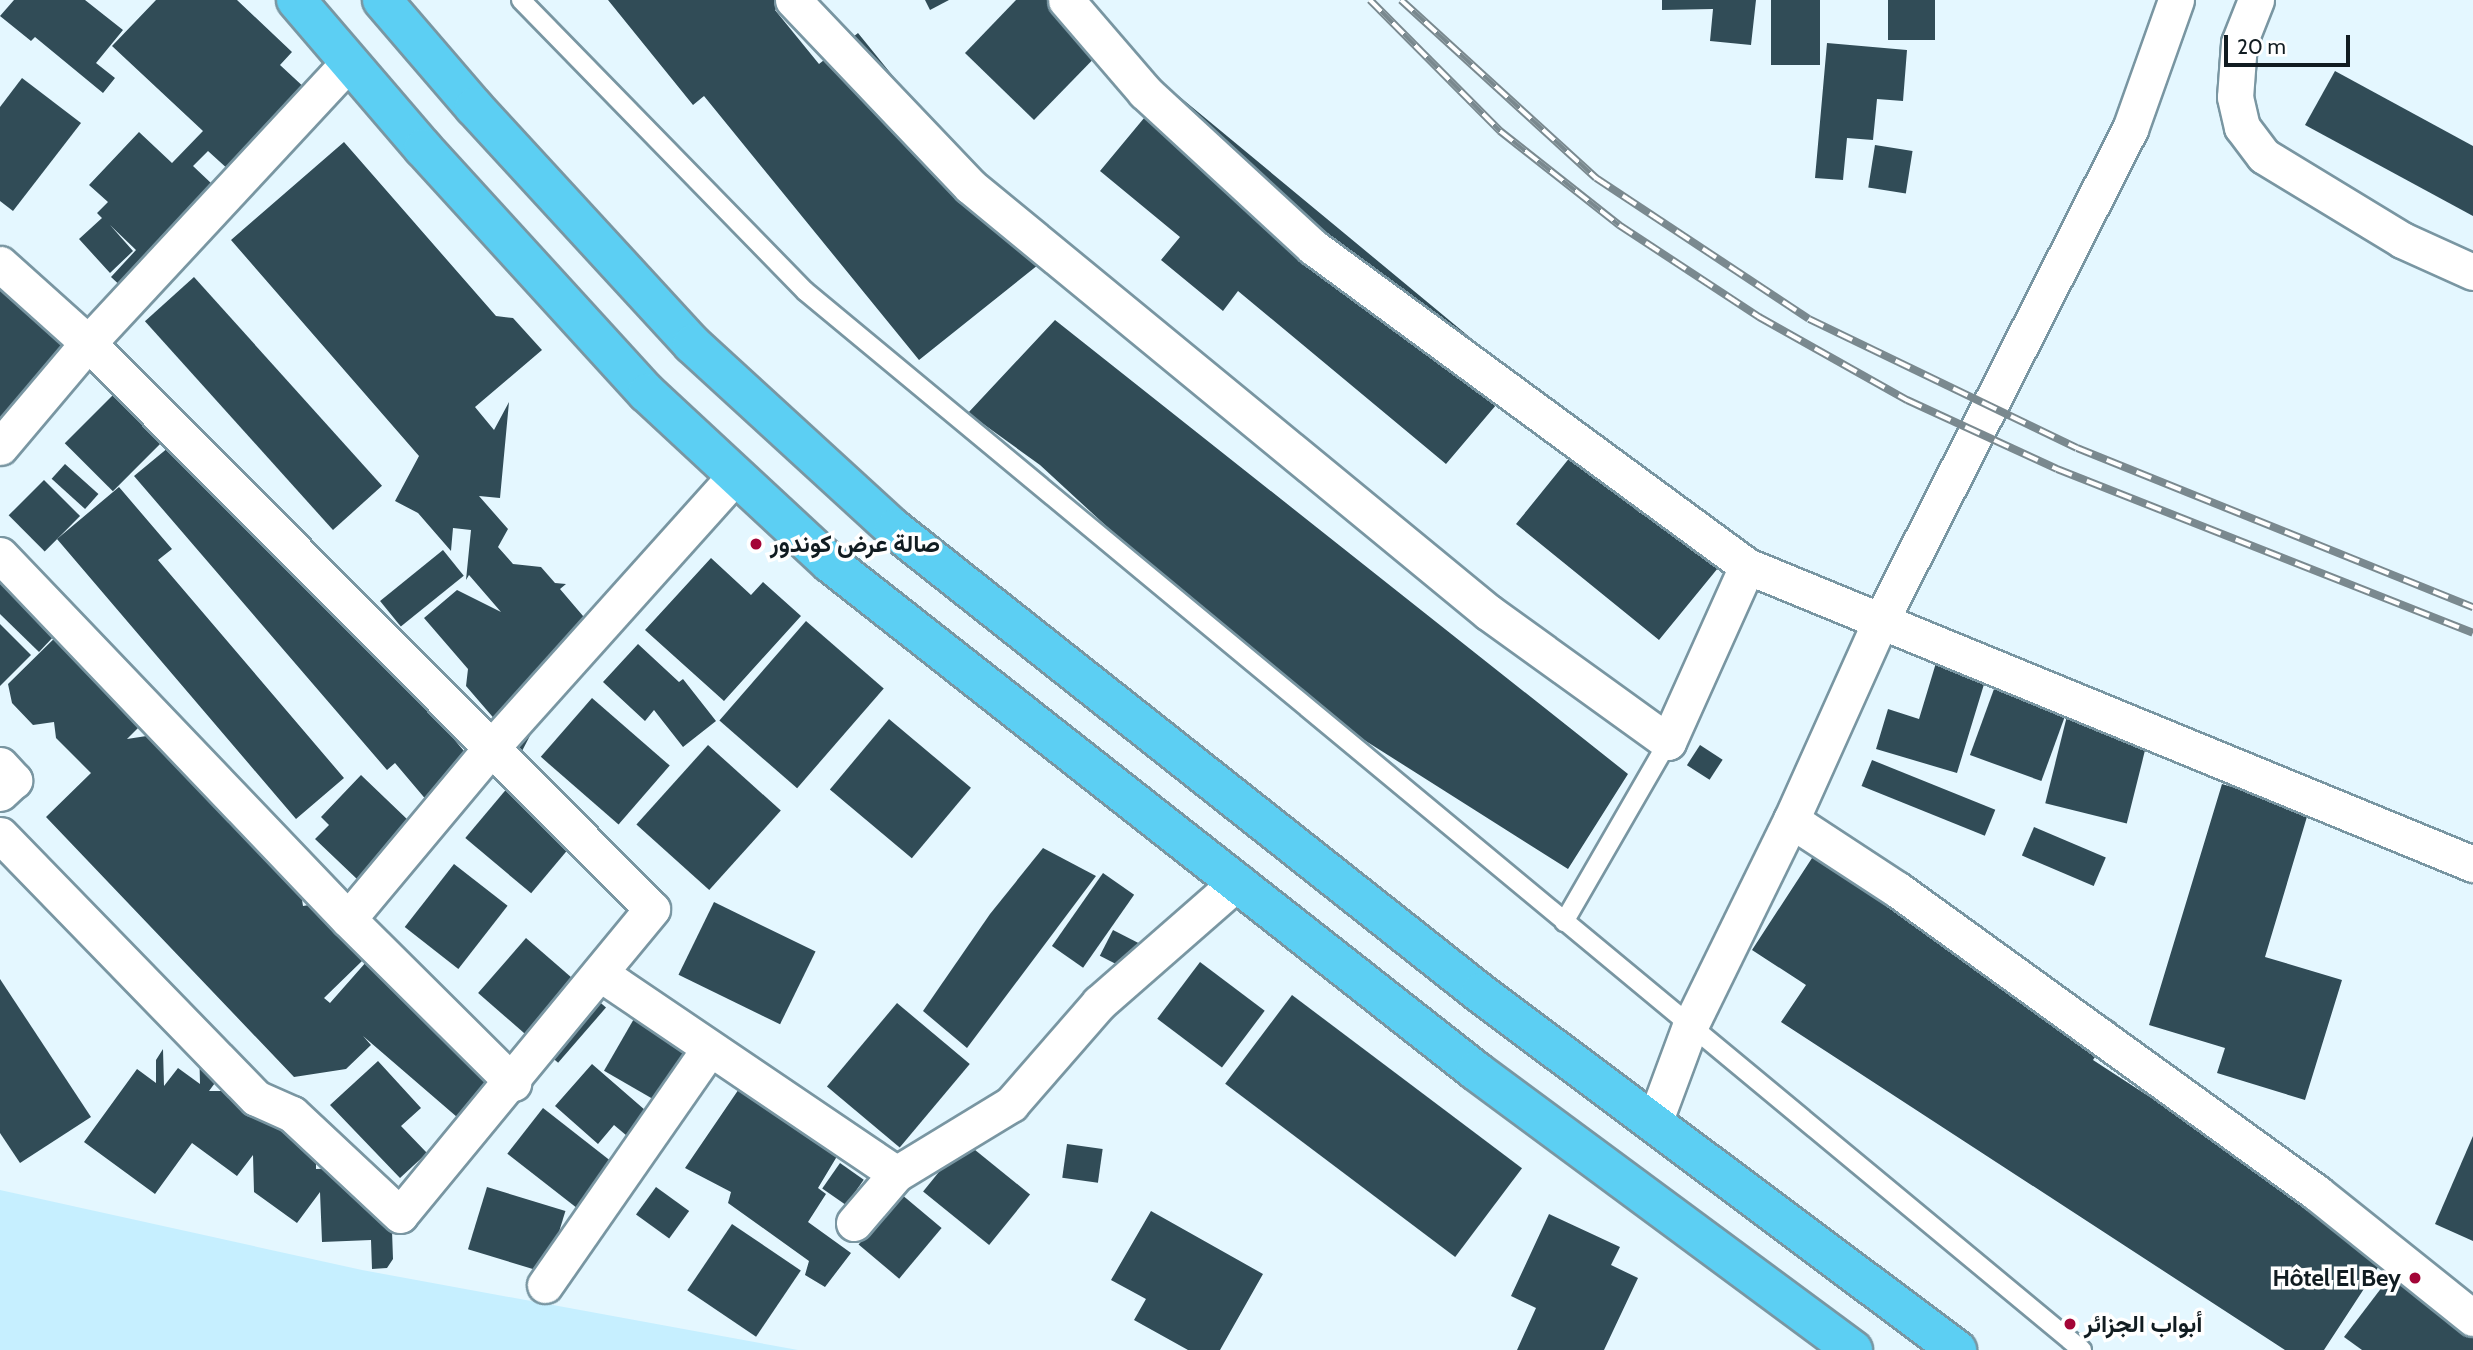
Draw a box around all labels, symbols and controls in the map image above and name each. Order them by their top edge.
scale bar [2228,21,2354,65]
text: 20 m [2237,34,2286,59]
place label: صالة عرض كوندور [770,530,940,558]
marker: صالة عرض كوندور [748,536,764,552]
place label: Hôtel El Bey [2273,1264,2401,1292]
marker: Hôtel El Bey [2407,1270,2423,1286]
place label: أبواب الجزائر [2084,1310,2202,1338]
marker: أبواب الجزائر [2062,1316,2078,1332]

